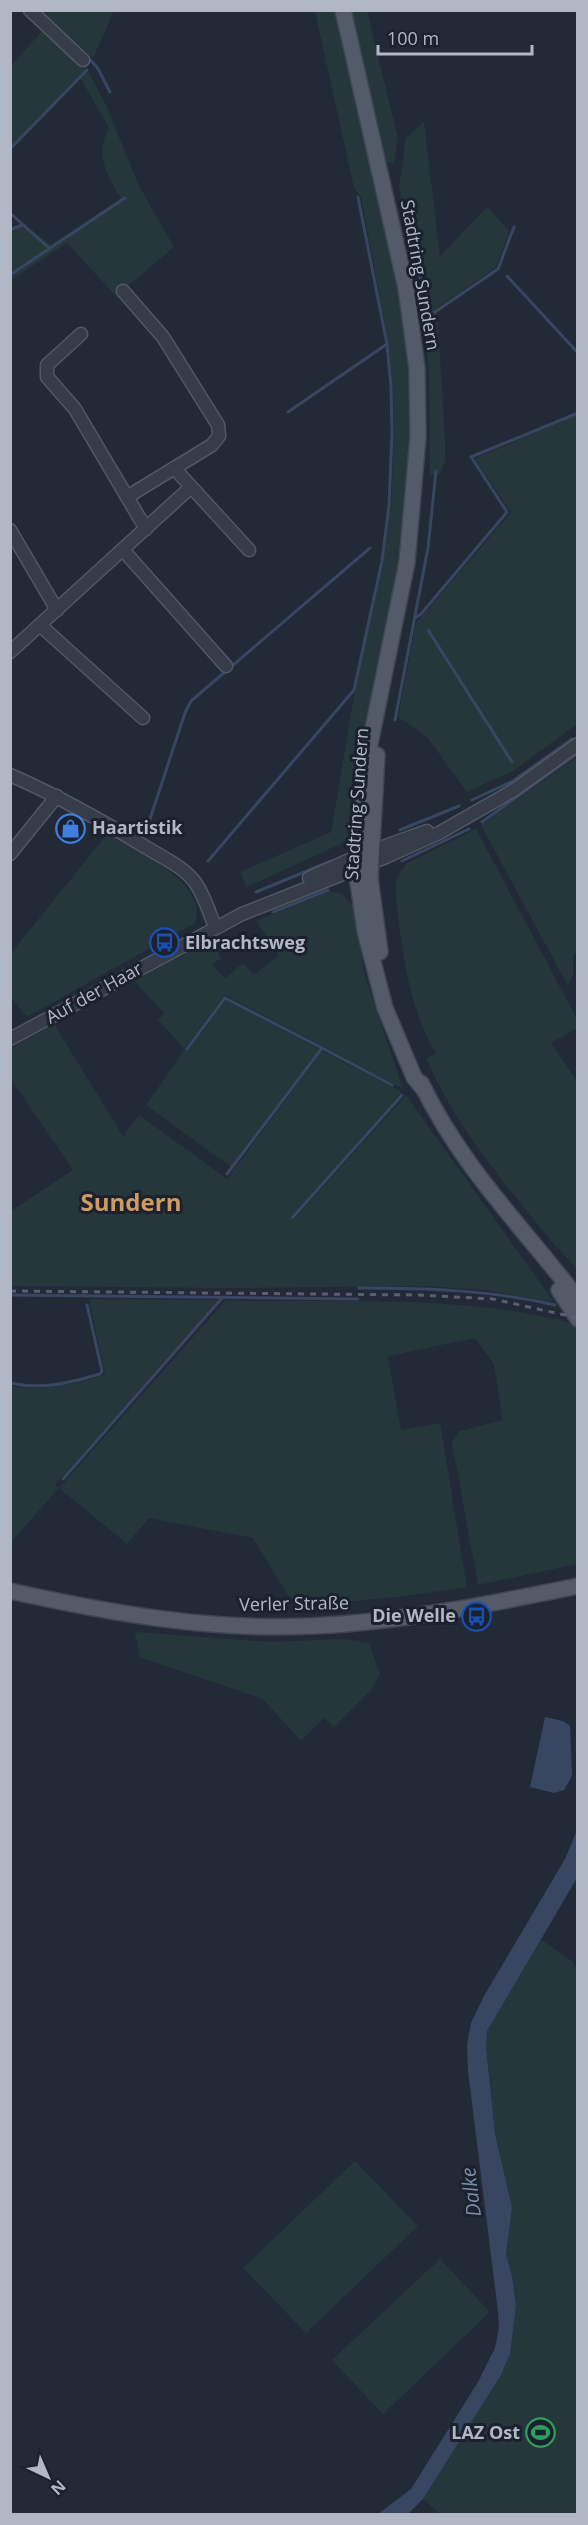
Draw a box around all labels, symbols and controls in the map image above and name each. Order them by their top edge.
scale bar [378,18,532,56]
text: 100 m [387,26,439,50]
street label: Stadtring Sundern [396,198,446,352]
street label: Stadtring Sundern [339,727,373,881]
shop icon: Haartistik [55,812,87,844]
place label: Haartistik [92,815,183,839]
bus stop icon: Elbrachtsweg [148,927,180,959]
place label: Elbrachtsweg [185,930,305,954]
street label: Auf der Haar [41,955,147,1029]
district label: Sundern [81,1185,181,1218]
street label: Verler Straße [239,1590,349,1616]
bus stop icon: Die Welle [461,1600,493,1632]
place label: Die Welle [372,1603,456,1627]
water label: Dalke [454,2166,487,2218]
sports icon: LAZ Ost [525,2417,557,2449]
place label: LAZ Ost [451,2420,520,2444]
north arrow [18,2447,78,2507]
text: N [46,2475,71,2500]

